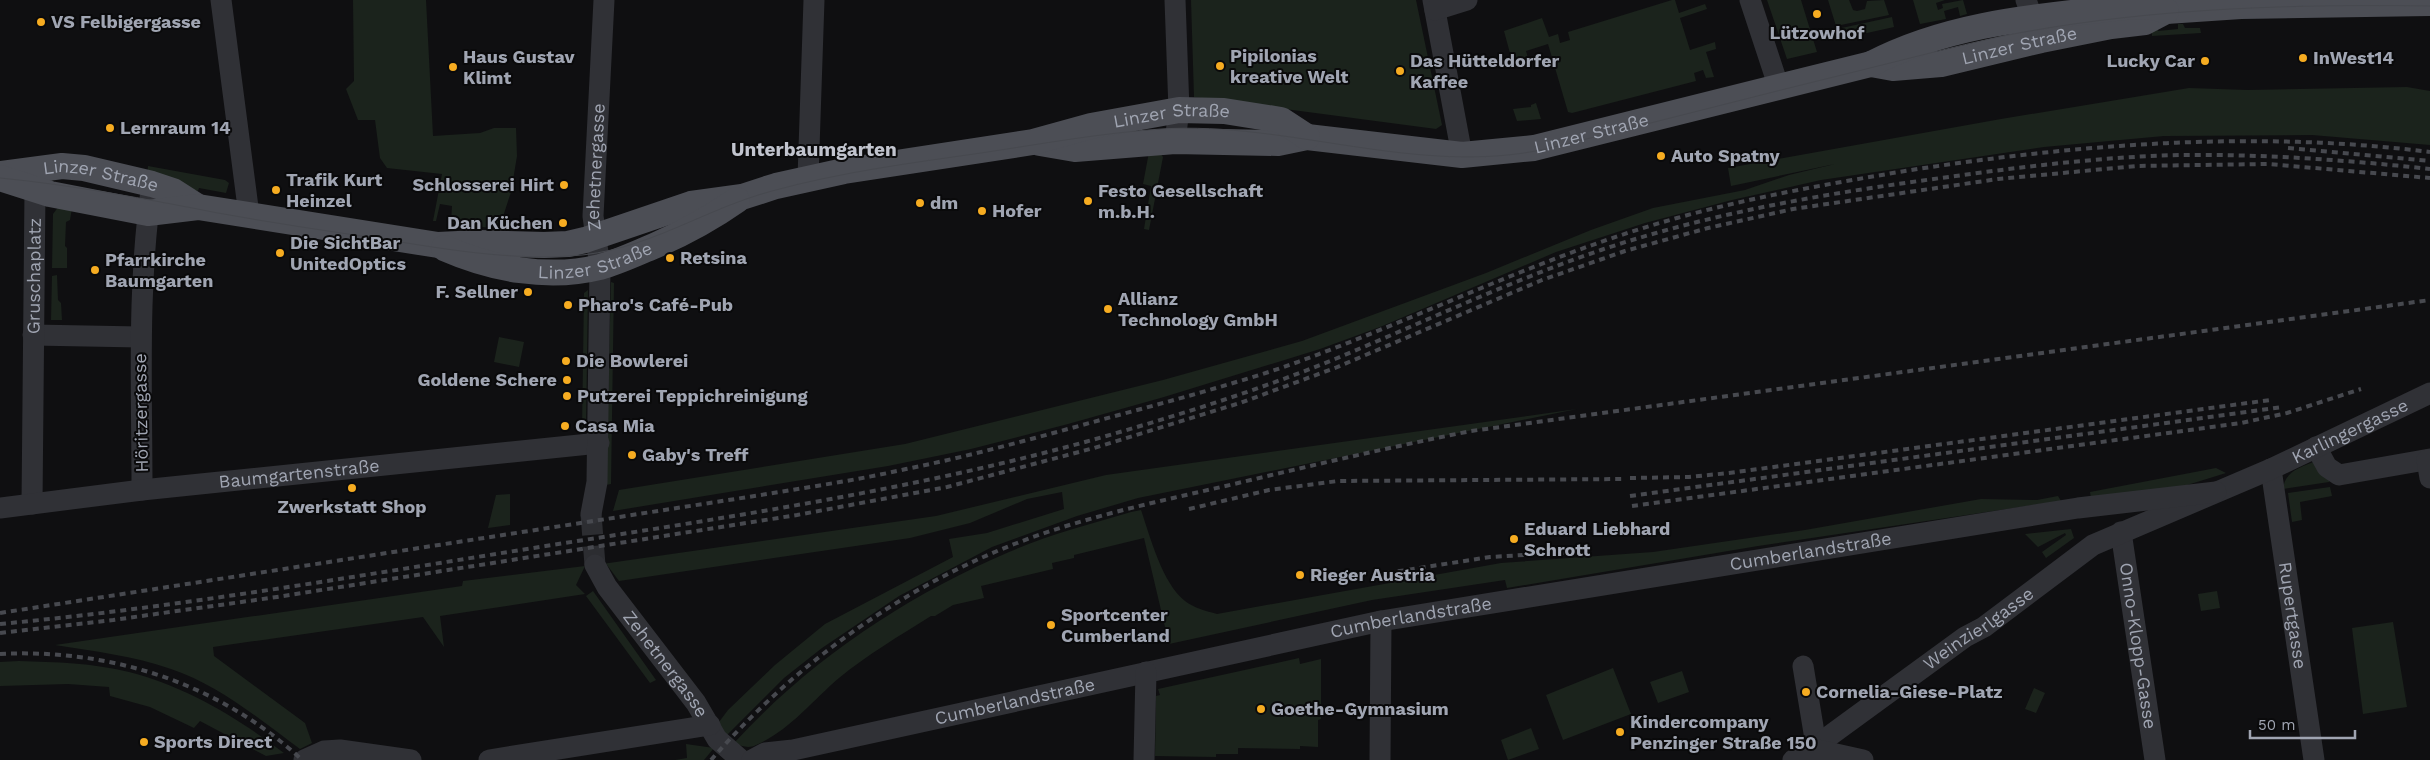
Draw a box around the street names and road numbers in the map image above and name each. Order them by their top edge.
street label: Linzer Straße [1960,22,2079,69]
street label: Linzer Straße [1111,98,1232,132]
street label: Zehetnergasse [582,103,609,232]
street label: Linzer Straße [1532,109,1651,158]
street label: Linzer Straße [41,155,161,195]
street label: Gruschaplatz [23,218,45,334]
street label: Linzer Straße [537,237,655,283]
street label: Höritzergasse [129,353,152,473]
street label: Karlingergasse [2288,394,2411,468]
street label: Baumgartenstraße [217,455,381,492]
street label: Cumberlandstraße [1728,527,1893,574]
street label: Rupertgasse [2275,560,2311,670]
street label: Onno-Klopp-Gasse [2116,561,2161,730]
street label: Weinzierlgasse [1919,582,2038,674]
street label: Cumberlandstraße [1328,592,1493,642]
street label: Zehetnergasse [619,607,713,721]
street label: Cumberlandstraße [933,673,1097,729]

